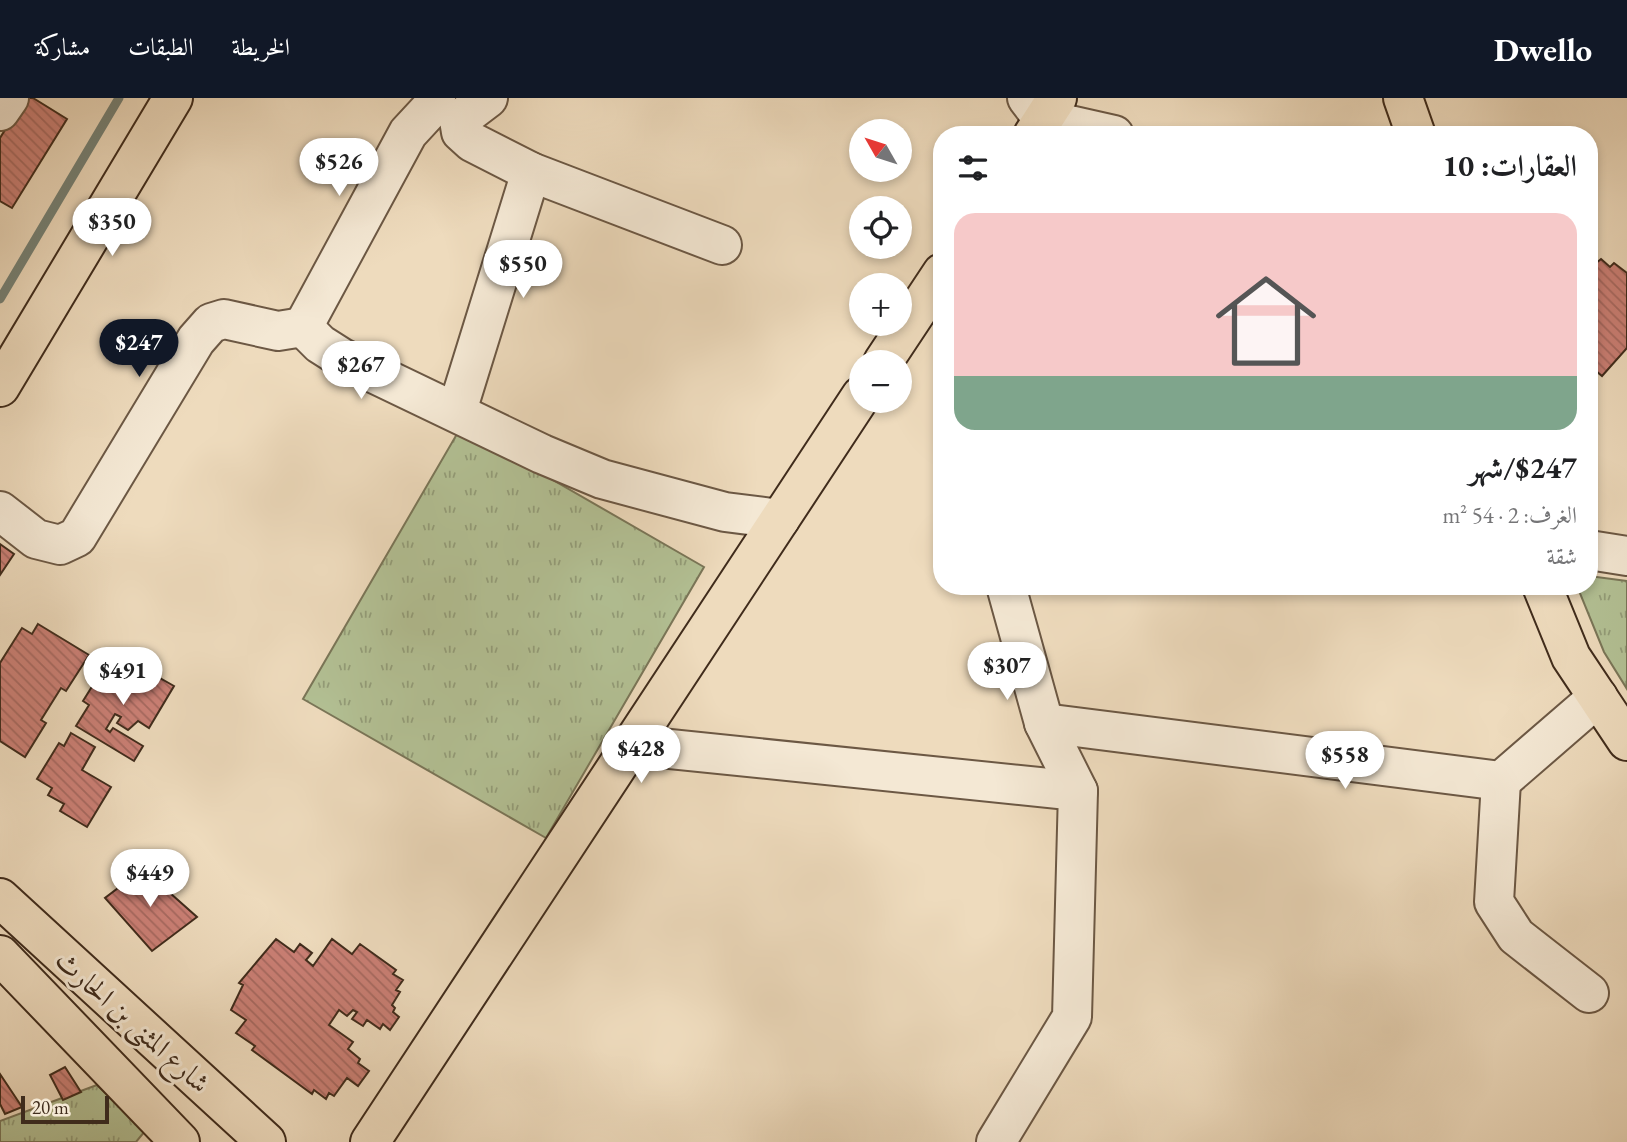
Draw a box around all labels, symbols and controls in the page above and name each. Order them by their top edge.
text: Dwello [1494,28,1592,71]
text: مشاركة [35,31,90,62]
text: الطبقات [128,31,194,62]
text: الخريطة [232,31,290,62]
north arrow [849,119,912,182]
map controls [849,119,912,413]
pin: $526 [298,139,380,198]
text: $526 [315,146,363,176]
text: العقارات: 10 [1442,146,1577,185]
icon: filters [954,149,992,187]
button: locate [849,196,912,259]
pin: $350 [71,198,153,258]
text: $350 [88,206,136,236]
pin: $550 [482,240,564,300]
text: $550 [499,248,547,278]
icon: home [1203,258,1329,384]
button: + [849,273,912,336]
pin: $247 [98,320,180,379]
text: $247 [115,327,163,357]
pin: $267 [320,342,402,401]
text: $267 [337,349,385,379]
button: − [849,350,912,413]
text: $247/شهر [1469,448,1577,487]
text: الغرف: 2 · 54 m² [1442,500,1577,530]
text: شقة [1547,541,1577,571]
pin: $307 [966,642,1048,702]
pin: $491 [82,648,164,707]
text: $307 [983,650,1031,680]
text: $491 [99,655,147,685]
pin: $428 [600,726,682,785]
pin: $558 [1304,732,1386,791]
text: $428 [617,733,665,763]
text: $558 [1321,739,1369,769]
pin: $449 [109,850,191,909]
text: $449 [126,857,174,887]
street label: شارع المثنى بن الحارث [44,942,218,1105]
scale bar [21,1093,108,1125]
text: 20 m [32,1095,69,1120]

